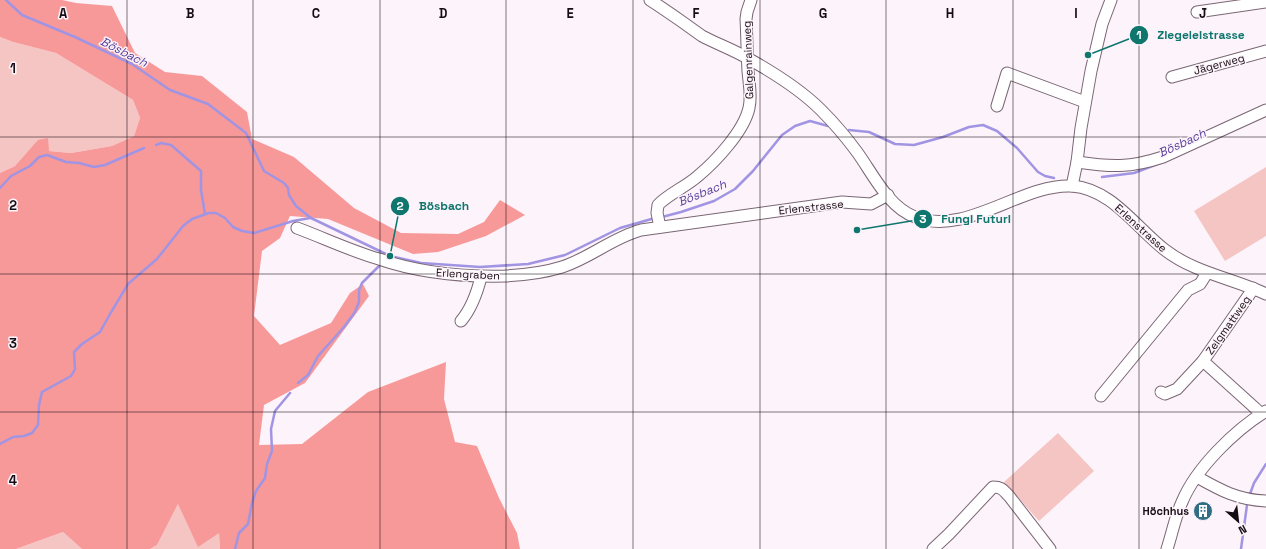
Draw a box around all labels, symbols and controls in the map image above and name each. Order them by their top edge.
text: A [59,5,68,22]
text: B [186,5,195,22]
text: C [312,5,320,22]
text: D [439,5,448,22]
text: E [566,5,574,22]
text: F [693,5,700,22]
text: G [819,5,827,22]
text: H [946,5,954,22]
text: I [1074,5,1078,22]
text: J [1199,5,1207,22]
street label: Galgenrainweg [740,21,756,99]
callout: Ziegeleistrasse [1129,23,1252,47]
text: 1 [1136,27,1142,43]
text: Ziegeleistrasse [1157,27,1245,43]
water label: Bösbach [98,33,151,71]
street label: Jägerweg [1192,50,1246,78]
text: 1 [10,60,16,77]
water label: Bösbach [1156,125,1209,161]
water label: Bösbach [676,176,729,210]
callout: Bösbach [390,194,477,218]
text: 2 [9,197,17,214]
street label: Erlenstrasse [778,197,844,217]
text: 2 [396,198,404,214]
text: Bösbach [419,198,469,214]
street label: Erlenstrasse [1112,201,1170,255]
callout: Fungi Futuri [913,207,1019,231]
text: 3 [919,211,927,227]
text: Fungi Futuri [941,211,1011,227]
street label: Erlengraben [436,265,500,283]
street label: Zelgmattweg [1202,293,1254,357]
text: 3 [9,335,17,352]
text: 4 [9,472,17,489]
building icon: Höchhus [1192,500,1214,522]
north arrow [1218,501,1258,541]
place label: Höchhus [1143,504,1189,518]
text: N [1236,522,1249,538]

